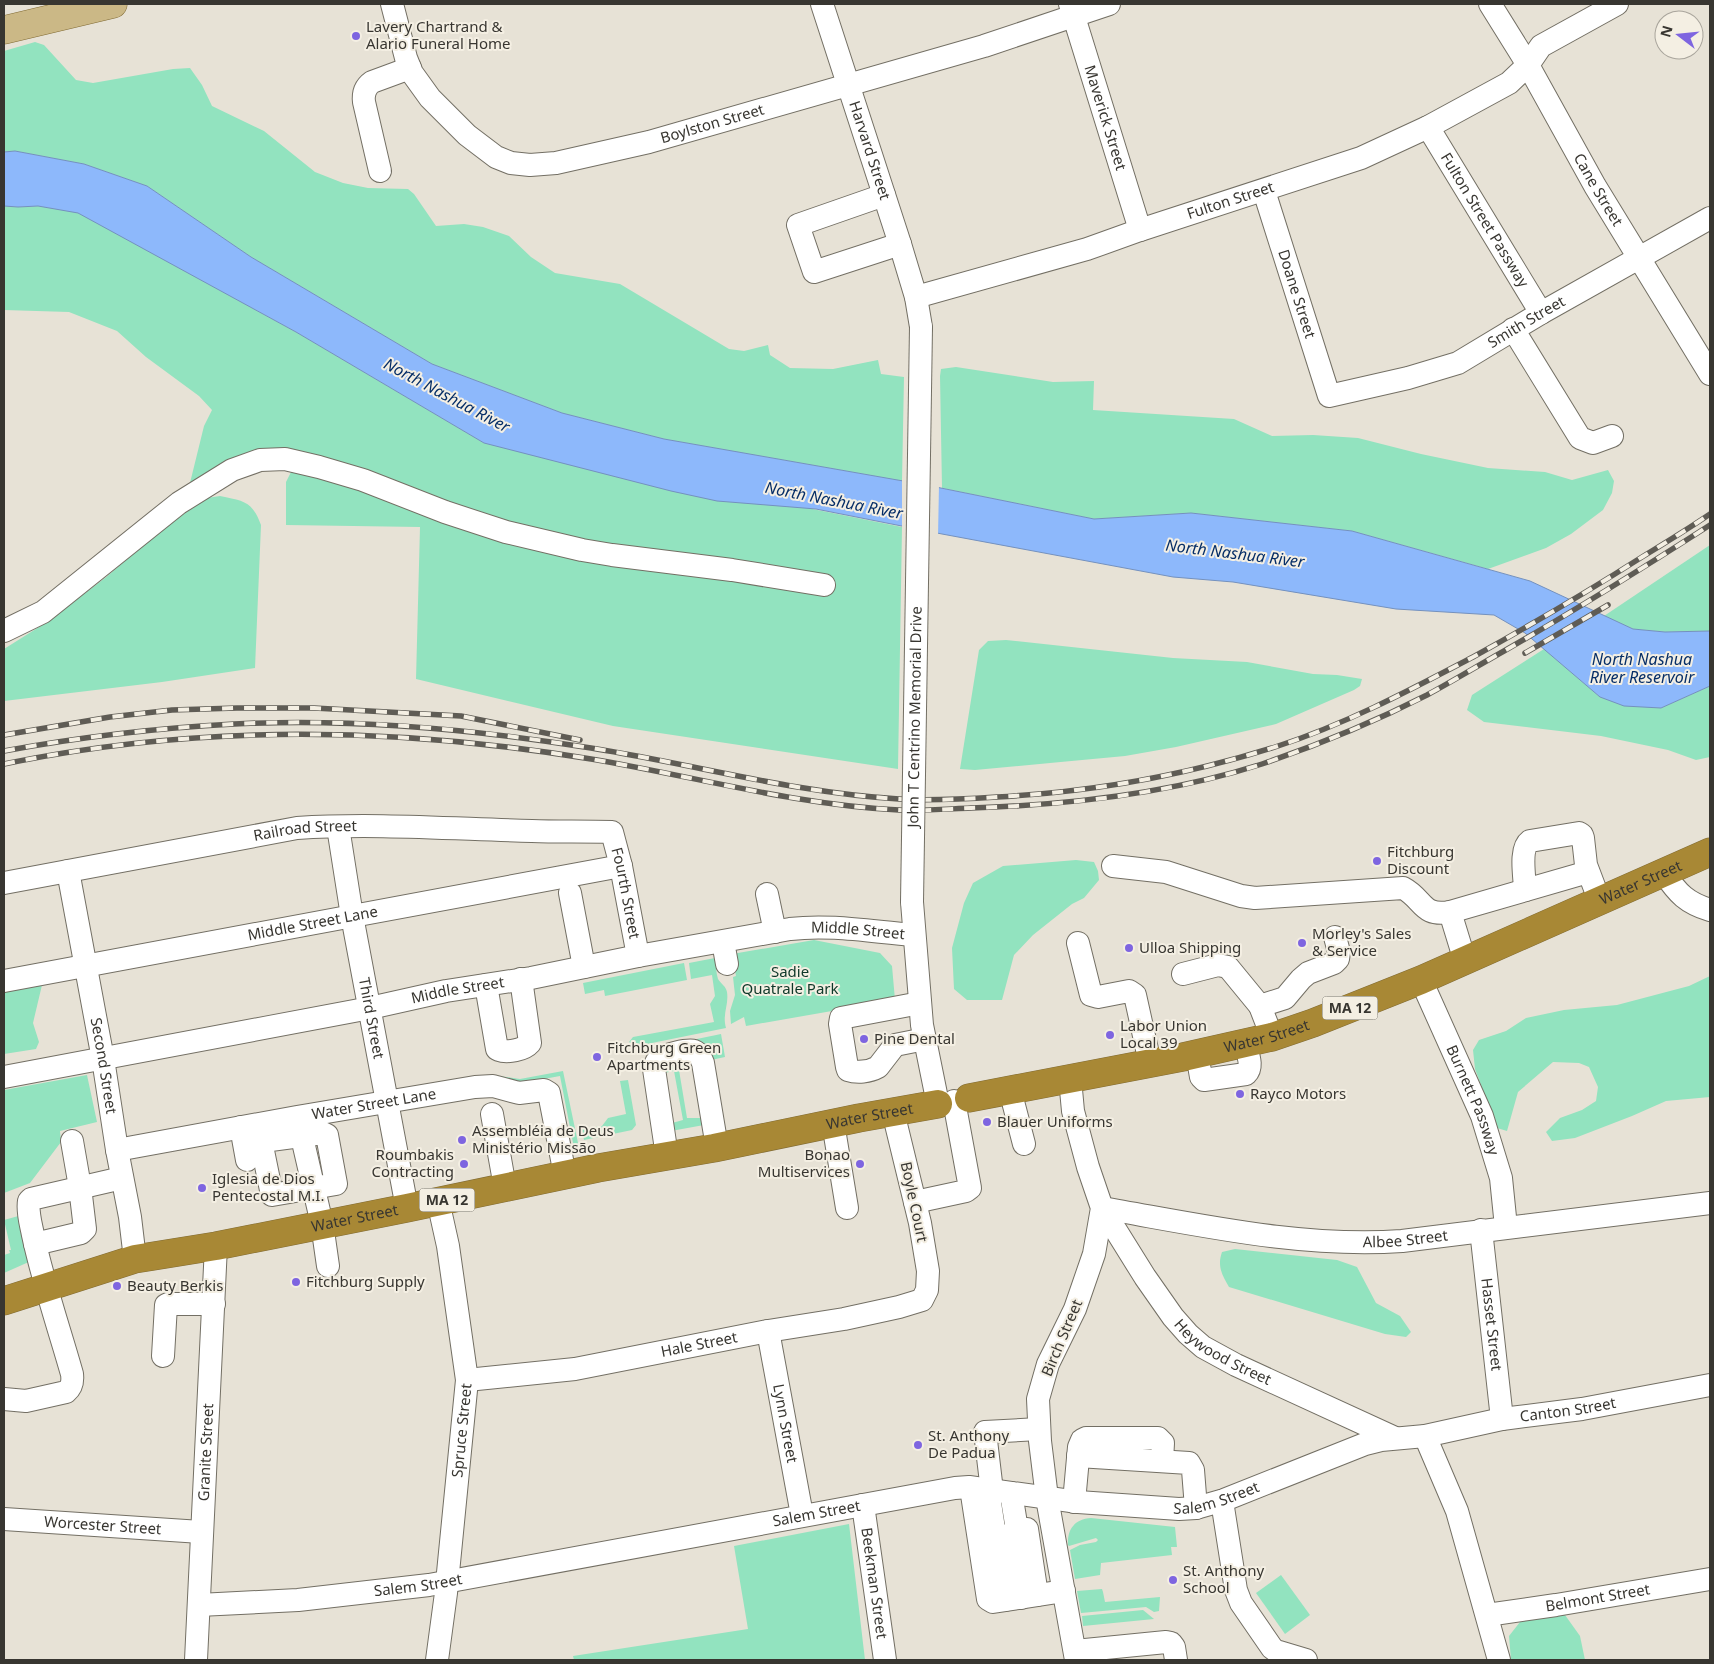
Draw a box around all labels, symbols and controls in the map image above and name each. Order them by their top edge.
north arrow [1654,10,1704,60]
place label: Lavery Chartrand & Alario Funeral Home [366,16,510,53]
text: N [1655,23,1677,39]
marker: Lavery Chartrand & Alario Funeral Home [350,30,362,42]
street label: Maverick Street [1080,62,1132,173]
street label: Boylston Street [658,98,767,147]
street label: Harvard Street [845,98,896,203]
street label: Fulton Street Passway [1437,149,1534,291]
street label: Cane Street [1570,149,1628,230]
street label: Fulton Street [1184,176,1277,223]
street label: Doane Street [1274,247,1321,341]
street label: Smith Street [1483,290,1569,352]
water label: North Nashua River [380,353,514,438]
water label: North Nashua River [763,476,905,524]
water label: North Nashua River [1164,534,1306,573]
street label: John T Centrino Memorial Drive [902,606,926,830]
water label: North Nashua River Reservoir [1590,648,1695,688]
street label: Railroad Street [252,815,357,845]
place label: Fitchburg Discount [1387,841,1454,878]
street label: Fourth Street [607,845,646,941]
marker: Fitchburg Discount [1371,855,1383,867]
street label: Water Street [1596,855,1685,909]
street label: Middle Street Lane [246,901,379,944]
street label: Middle Street [811,916,906,943]
place label: Morley's Sales & Service [1312,923,1411,960]
place label: Ulloa Shipping [1139,937,1241,957]
marker: Morley's Sales & Service [1296,937,1308,949]
marker: Ulloa Shipping [1123,942,1135,954]
park label: Sadie Quatrale Park [741,961,839,998]
street label: Middle Street [409,971,506,1008]
street label: Third Street [355,976,390,1061]
road number: MA 12 [1322,996,1378,1020]
street label: Water Street [1222,1014,1312,1057]
place label: Labor Union Local 39 [1120,1015,1207,1052]
street label: Second Street [86,1016,122,1116]
place label: Pine Dental [874,1028,955,1048]
marker: Labor Union Local 39 [1104,1029,1116,1041]
marker: Pine Dental [858,1033,870,1045]
place label: Fitchburg Green Apartments [607,1037,721,1074]
street label: Burnett Passway [1442,1041,1505,1158]
marker: Fitchburg Green Apartments [591,1051,603,1063]
street label: Water Street Lane [310,1083,438,1123]
place label: Rayco Motors [1250,1083,1346,1103]
marker: Rayco Motors [1234,1088,1246,1100]
street label: Water Street [824,1098,915,1134]
place label: Blauer Uniforms [997,1111,1113,1131]
marker: Blauer Uniforms [981,1116,993,1128]
place label: Assembléia de Deus Ministério Missão [472,1120,614,1157]
marker: Assembléia de Deus Ministério Missão [456,1134,468,1146]
place label: Roumbakis Contracting [371,1144,454,1181]
place label: Bonao Multiservices [758,1144,850,1181]
marker: Roumbakis Contracting [458,1158,470,1170]
marker: Bonao Multiservices [854,1158,866,1170]
street label: Boyle Court [897,1160,933,1244]
place label: Iglesia de Dios Pentecostal M.I. [212,1168,324,1205]
marker: Iglesia de Dios Pentecostal M.I. [196,1182,208,1194]
road number: MA 12 [420,1188,474,1212]
street label: Water Street [309,1199,400,1236]
street label: Albee Street [1363,1224,1449,1251]
place label: Fitchburg Supply [306,1271,425,1291]
place label: Beauty Berkis [127,1275,223,1295]
marker: Fitchburg Supply [290,1276,302,1288]
street label: Hasset Street [1477,1277,1508,1373]
marker: Beauty Berkis [111,1280,123,1292]
street label: Birch Street [1036,1296,1086,1379]
street label: Heywood Street [1170,1314,1275,1389]
street label: Hale Street [659,1326,740,1361]
street label: Spruce Street [446,1382,476,1478]
street label: Lynn Street [769,1382,803,1465]
street label: Canton Street [1519,1392,1618,1426]
street label: Granite Street [193,1402,217,1502]
place label: St. Anthony De Padua [928,1425,1009,1462]
marker: St. Anthony De Padua [912,1439,924,1451]
street label: Salem Street [1173,1476,1262,1518]
street label: Salem Street [771,1495,862,1530]
street label: Worcester Street [44,1511,163,1538]
street label: Beekman Street [857,1526,893,1641]
place label: St. Anthony School [1183,1560,1264,1597]
street label: Salem Street [373,1568,464,1600]
marker: St. Anthony School [1167,1574,1179,1586]
street label: Belmont Street [1544,1578,1652,1615]

